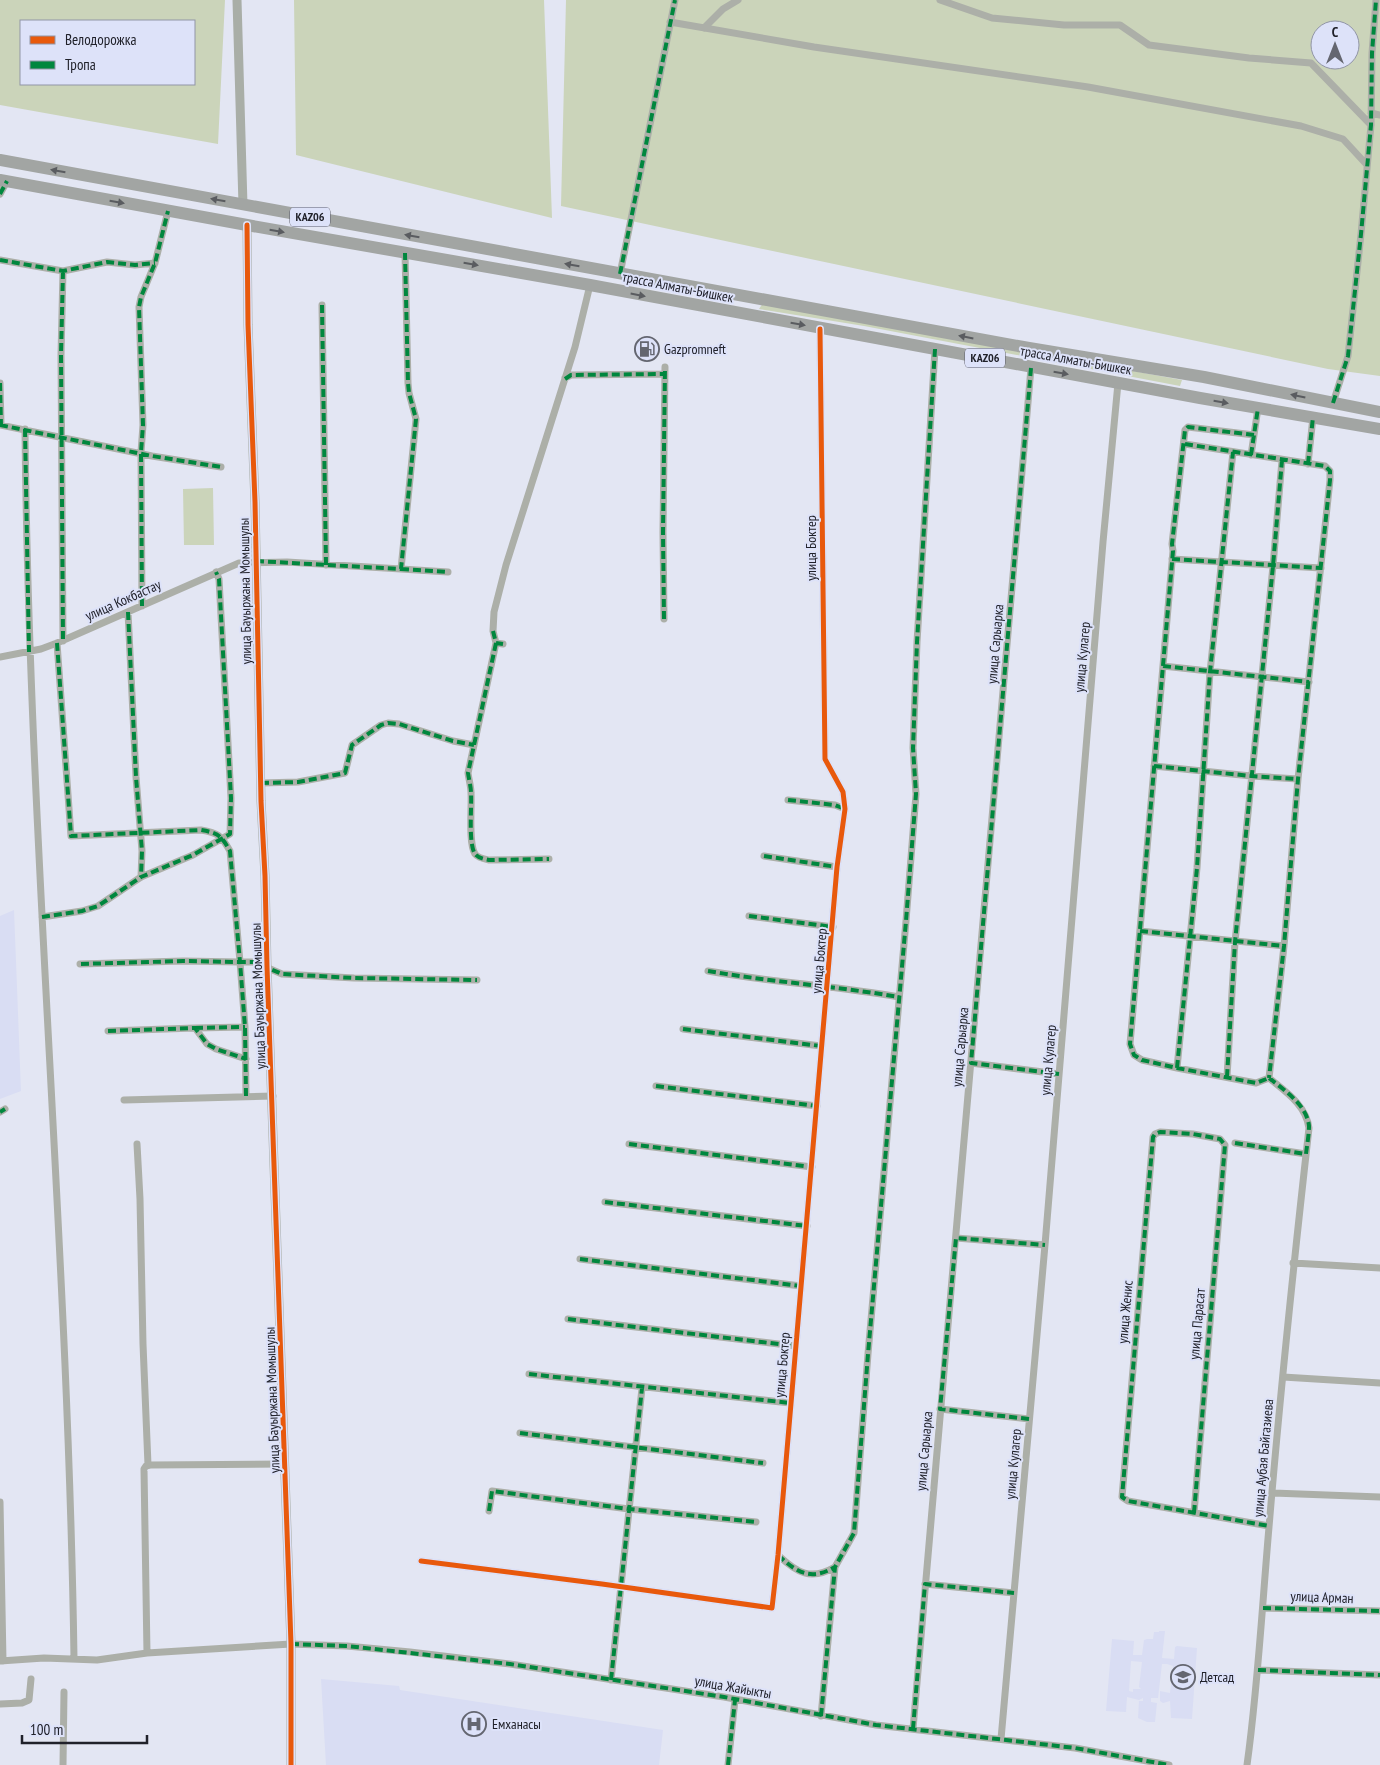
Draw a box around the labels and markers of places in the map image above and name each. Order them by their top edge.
fuel station icon: Gazpromneft [634,336,660,362]
place label: Gazpromneft [664,340,726,358]
school or university icon: Детсад [1170,1664,1196,1690]
place label: Детсад [1200,1668,1234,1686]
hospital icon: Емханасы [461,1711,487,1737]
place label: Емханасы [492,1715,541,1733]

